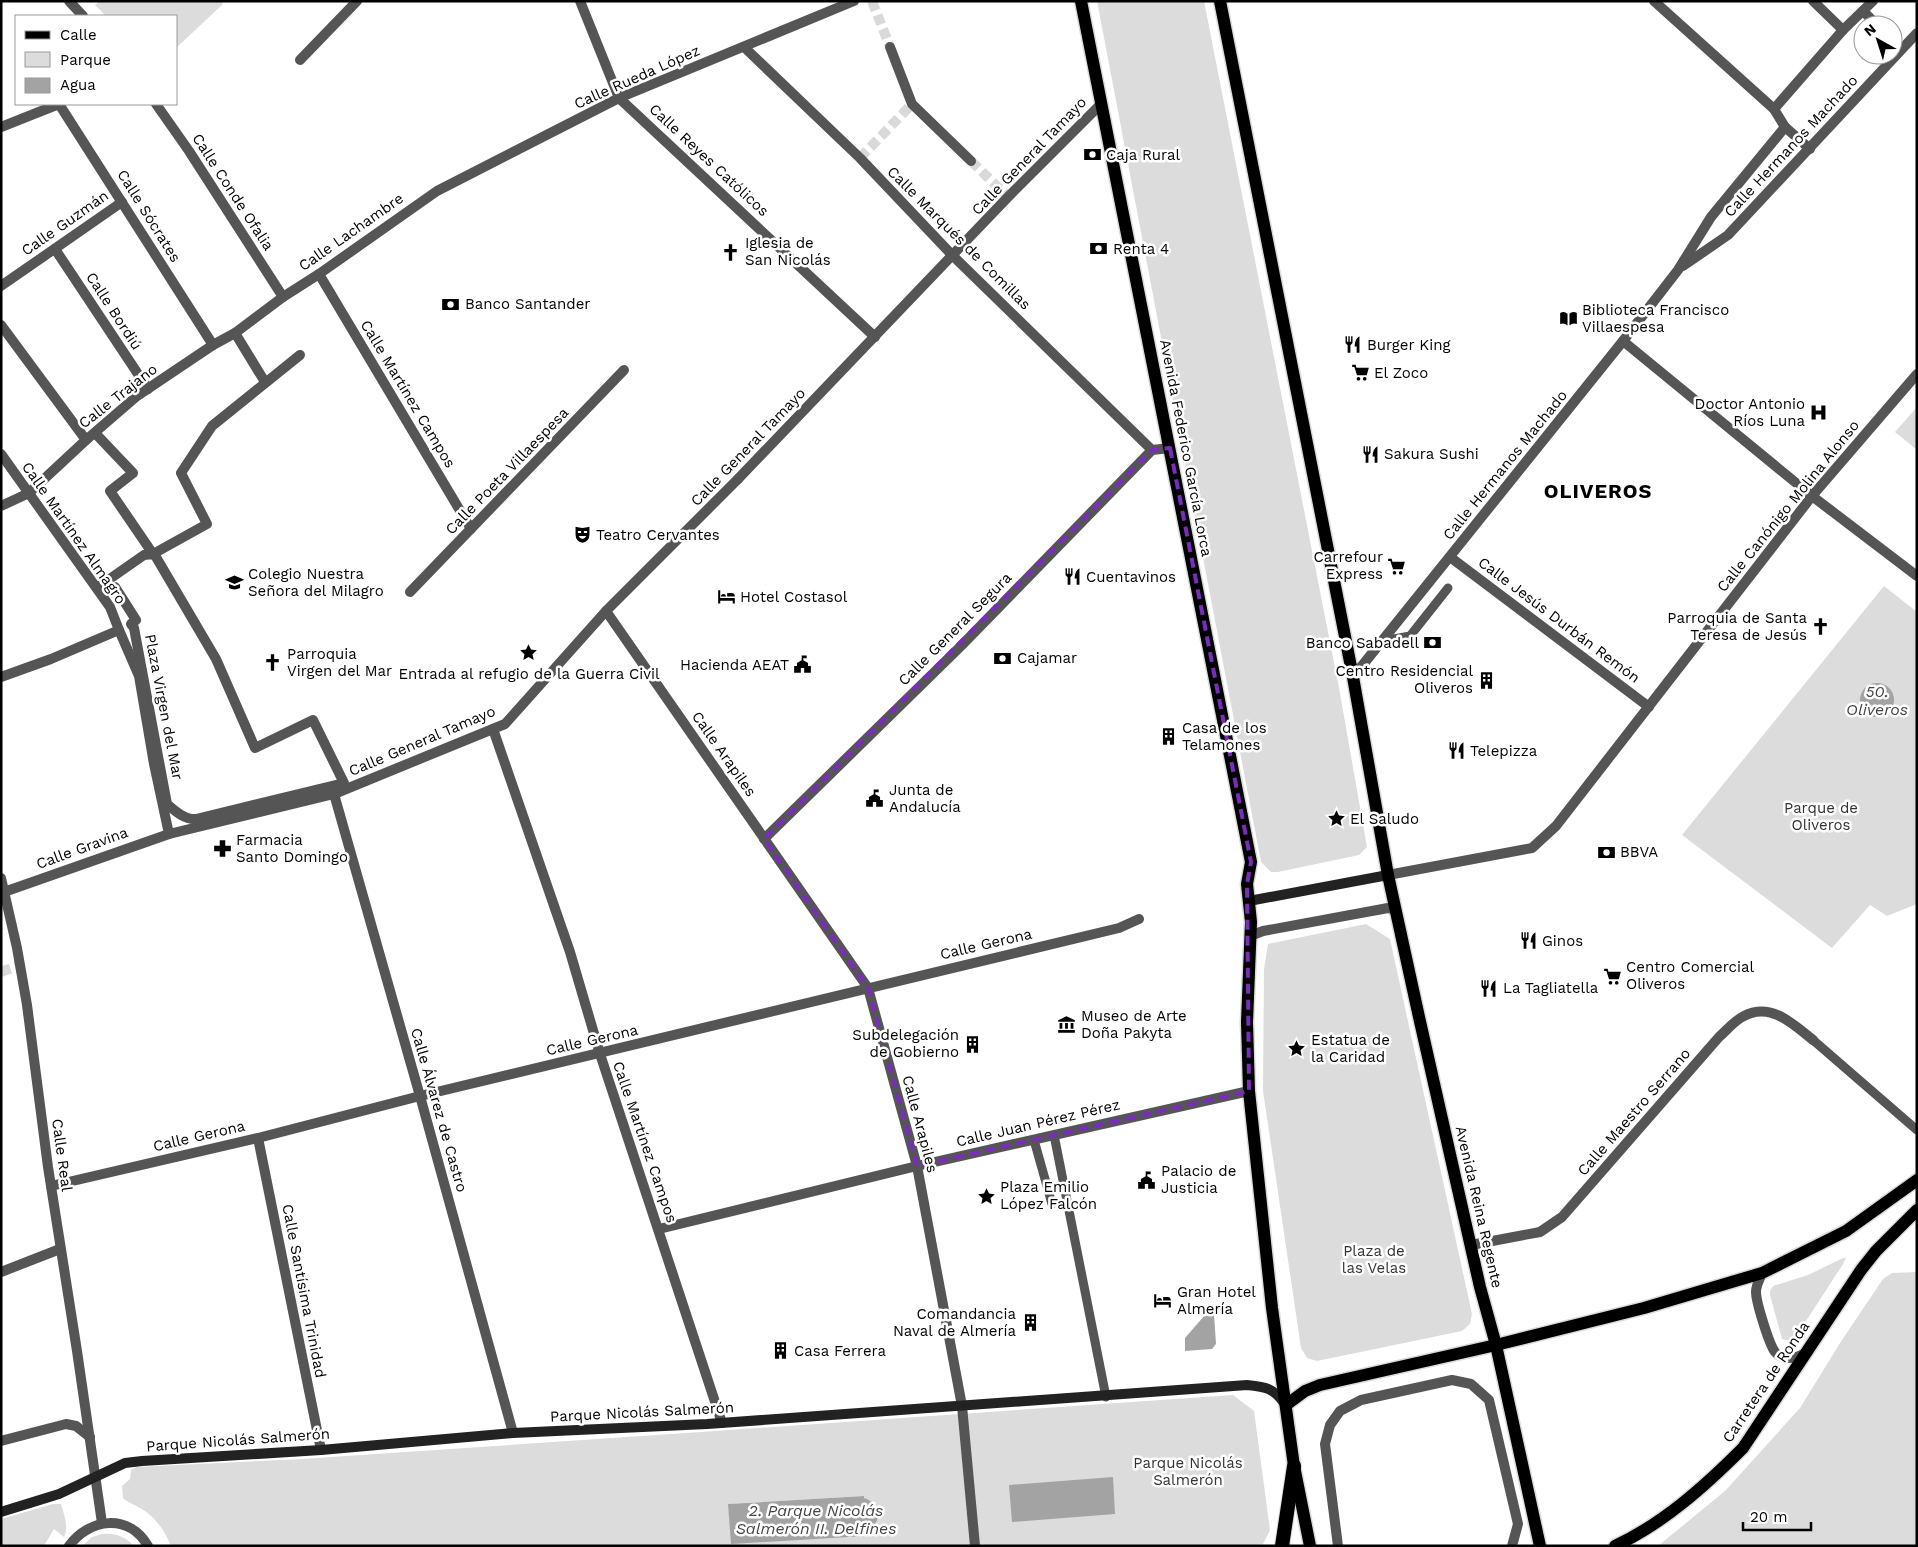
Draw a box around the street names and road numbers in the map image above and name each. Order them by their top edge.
street label: Calle Rueda López [571,41,703,113]
street label: Calle Hermanos Machado [1721,71,1861,221]
street label: Calle General Tamayo [968,93,1090,219]
street label: Calle Reyes Católicos [646,100,773,220]
street label: Calle Conde Ofalia [188,130,278,254]
street label: Calle Marqués de Comillas [884,163,1035,314]
street label: Calle Sócrates [113,166,185,266]
street label: Calle Guzmán [18,186,112,260]
street label: Calle Lachambre [295,189,407,275]
street label: Calle Bordiú [82,269,146,353]
street label: Calle Martínez Campos [357,317,459,471]
street label: Avenida Federico García Lorca [1156,338,1216,559]
street label: Calle Trajano [75,360,161,432]
street label: Calle General Tamayo [687,384,809,510]
street label: Calle Hermanos Machado [1439,387,1571,543]
street label: Calle Poeta Villaespesa [442,403,573,538]
street label: Calle Canónigo Molina Alonso [1713,416,1863,596]
street label: Calle Martínez Almagro [18,458,130,608]
street label: Calle Jesús Durbán Remón [1475,553,1643,687]
street label: Calle General Segura [895,568,1016,689]
street label: Plaza Virgen del Mar [141,633,187,781]
street label: Calle General Tamayo [346,702,498,780]
street label: Calle Arapiles [688,708,760,800]
street label: Calle Gravina [34,823,131,873]
street label: Calle Gerona [938,925,1034,963]
street label: Calle Gerona [544,1021,640,1059]
street label: Calle Álvarez de Castro [407,1026,471,1194]
street label: Calle Maestro Serrano [1574,1045,1694,1179]
street label: Calle Martínez Campos [609,1059,681,1225]
street label: Calle Arapiles [898,1073,942,1175]
street label: Calle Juan Pérez Pérez [954,1095,1122,1151]
street label: Calle Gerona [151,1117,247,1155]
street label: Calle Real [48,1118,76,1193]
street label: Avenida Reina Regente [1452,1124,1506,1290]
street label: Calle Santísima Trinidad [278,1202,330,1380]
street label: Carretera de Ronda [1719,1318,1814,1446]
street label: Parque Nicolás Salmerón [550,1398,734,1426]
street label: Parque Nicolás Salmerón [146,1425,330,1455]

